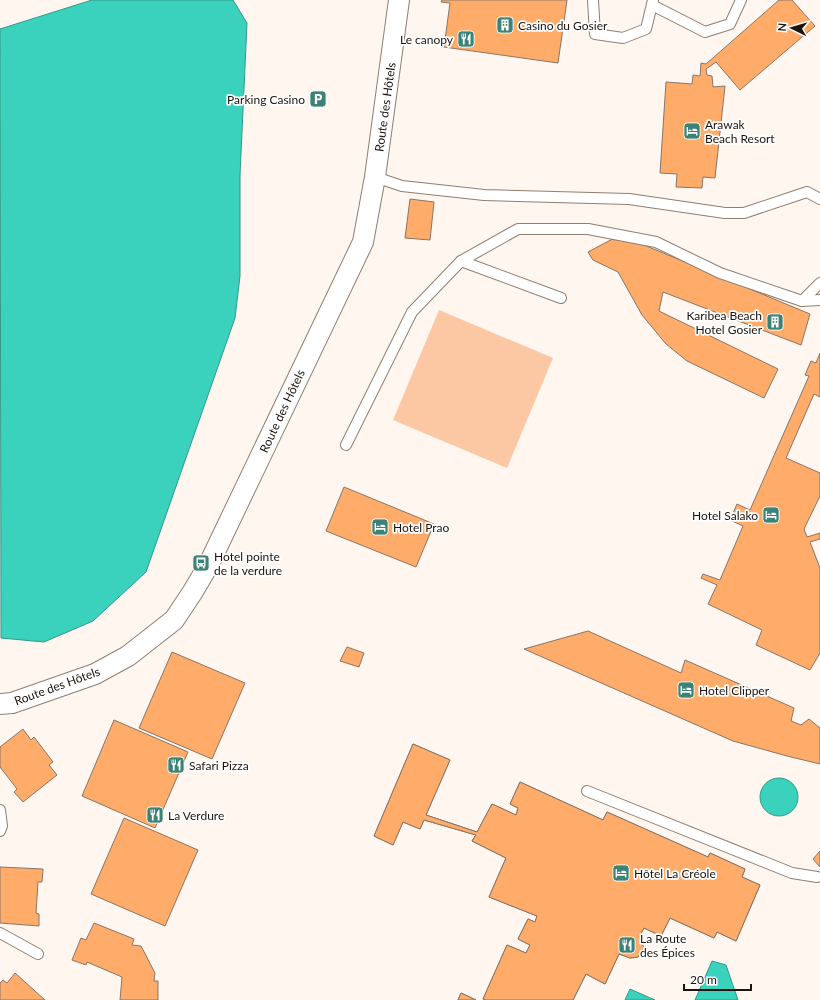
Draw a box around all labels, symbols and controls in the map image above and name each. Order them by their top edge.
north arrow [772,8,812,48]
building icon: Casino du Gosier [495,15,515,35]
place label: Casino du Gosier [518,18,608,33]
text: N [775,22,788,32]
restaurant icon: Le canopy [456,29,476,49]
place label: Le canopy [400,32,454,47]
street label: Route des Hôtels [371,61,399,153]
parking icon: Parking Casino [308,89,328,109]
place label: Parking Casino [227,92,305,107]
place label: Arawak Beach Resort [705,117,775,146]
hotel icon: Arawak Beach Resort [682,121,702,141]
place label: Karibea Beach Hotel Gosier [686,308,763,337]
building icon: Karibea Beach Hotel Gosier [765,312,785,332]
street label: Route des Hôtels [256,367,308,455]
hotel icon: Hotel Salako [761,505,781,525]
place label: Hotel Salako [692,508,758,523]
hotel icon: Hotel Prao [370,517,390,537]
place label: Hotel Prao [393,520,450,535]
place label: Hotel pointe de la verdure [214,549,282,578]
bus stop icon: Hotel pointe de la verdure [191,553,211,573]
street label: Route des Hôtels [12,664,102,708]
hotel icon: Hotel Clipper [676,680,696,700]
place label: Hotel Clipper [699,683,770,698]
restaurant icon: Safari Pizza [166,755,186,775]
place label: Safari Pizza [189,758,249,773]
restaurant icon: La Verdure [145,805,165,825]
place label: La Verdure [168,808,224,823]
hotel icon: Hôtel La Créole [611,863,631,883]
place label: Hôtel La Créole [634,866,716,881]
place label: La Route des Épices [640,931,695,960]
restaurant icon: La Route des Épices [617,935,637,955]
scale bar [684,966,751,992]
text: 20 m [690,972,717,987]

